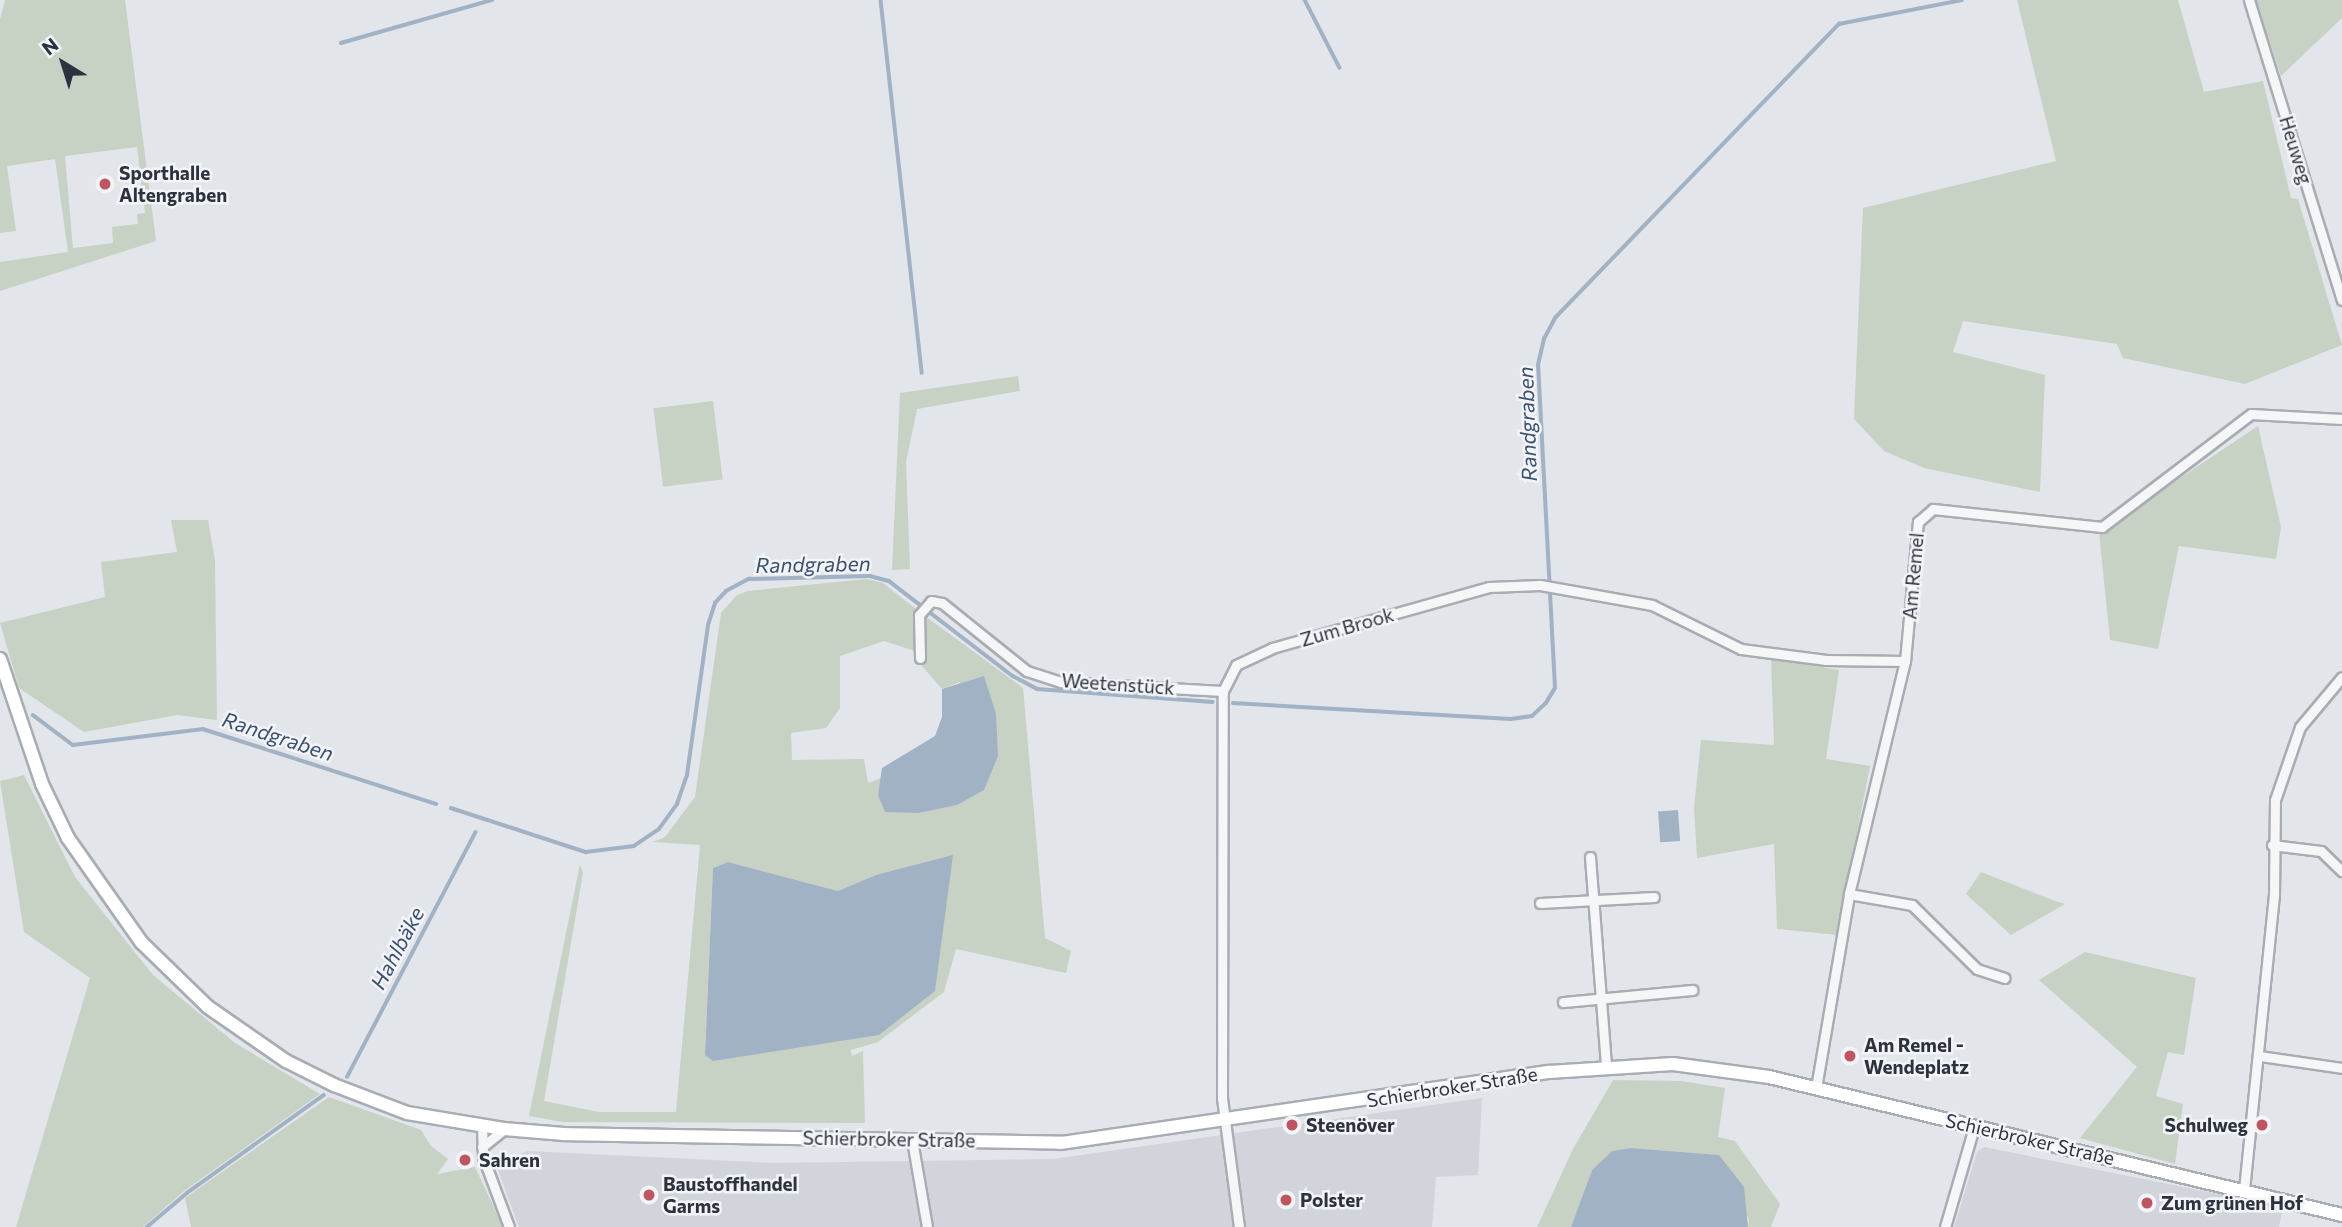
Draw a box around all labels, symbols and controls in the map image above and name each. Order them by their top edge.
north arrow [28,28,98,98]
text: N [37,33,62,60]
street label: Heuweg [2275,113,2317,187]
place label: Sporthalle Altengraben [119,162,227,206]
marker: Sporthalle Altengraben [97,176,113,192]
water label: Randgraben [1512,366,1542,482]
street label: Am Remel [1898,532,1928,620]
water label: Randgraben [755,550,871,578]
street label: Zum Brook [1298,603,1396,651]
street label: Weetenstück [1061,669,1175,699]
water label: Randgraben [219,706,337,766]
water label: Hahlbäke [365,903,429,993]
place label: Am Remel - Wendeplatz [1864,1034,1969,1078]
marker: Am Remel - Wendeplatz [1842,1048,1858,1064]
street label: Schierbroker Straße [1365,1062,1539,1112]
street label: Schierbroker Straße [1943,1108,2117,1170]
place label: Steenöver [1306,1114,1395,1136]
place label: Schulweg [2165,1114,2248,1136]
marker: Steenöver [1284,1117,1300,1133]
marker: Schulweg [2254,1117,2270,1133]
street label: Schierbroker Straße [803,1126,975,1152]
place label: Sahren [479,1149,540,1171]
marker: Sahren [457,1152,473,1168]
place label: Baustoffhandel Garms [663,1173,798,1217]
marker: Baustoffhandel Garms [641,1187,657,1203]
place label: Polster [1300,1189,1363,1211]
marker: Polster [1278,1192,1294,1208]
place label: Zum grünen Hof [2161,1192,2303,1214]
marker: Zum grünen Hof [2139,1195,2155,1211]

